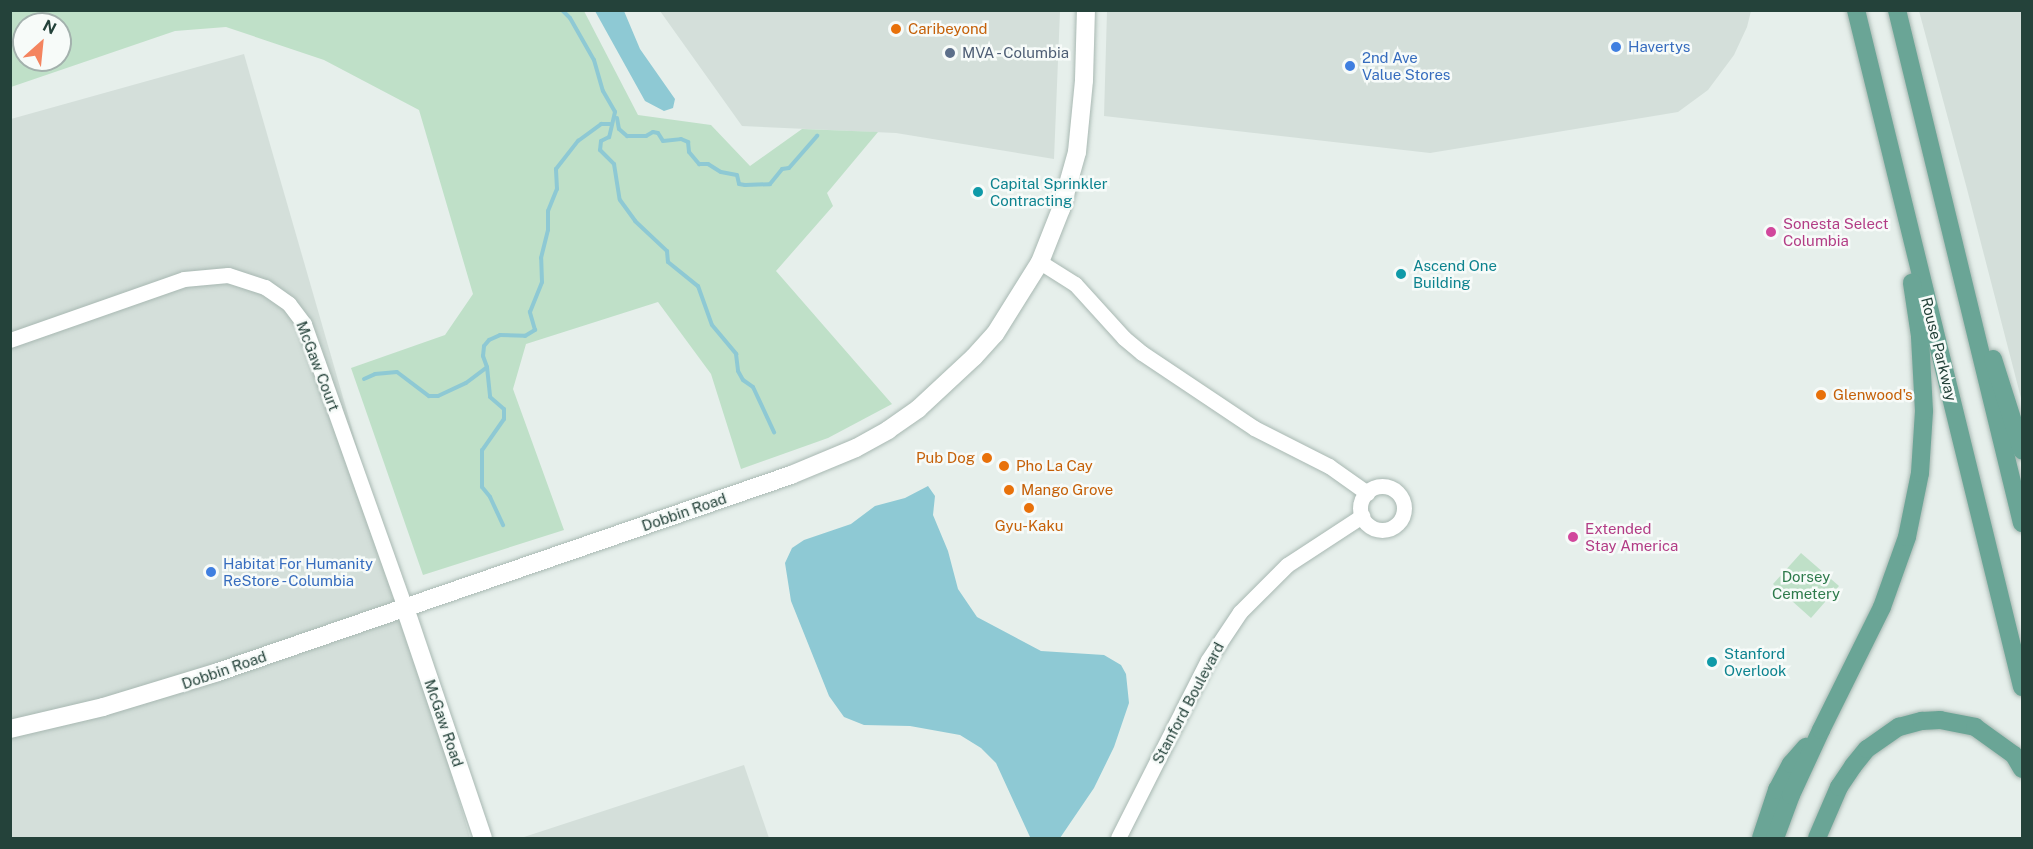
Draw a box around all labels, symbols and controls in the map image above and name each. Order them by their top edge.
north arrow [12,12,72,72]
text: N [40,16,59,39]
place label: Caribeyond [908,20,987,38]
marker: Caribeyond [889,22,903,36]
place label: Havertys [1628,38,1690,56]
marker: Havertys [1609,40,1623,54]
place label: MVA - Columbia [962,44,1073,62]
marker: MVA - Columbia [943,46,957,60]
place label: 2nd Ave Value Stores [1362,48,1451,83]
marker: 2nd Ave Value Stores [1343,59,1357,73]
place label: Capital Sprinkler Contracting [990,174,1108,209]
marker: Capital Sprinkler Contracting [971,185,985,199]
place label: Sonesta Select Columbia [1783,214,1889,249]
marker: Sonesta Select Columbia [1764,225,1778,239]
place label: Ascend One Building [1413,256,1497,291]
marker: Ascend One Building [1394,267,1408,281]
street label: Rouse Parkway [1917,295,1961,403]
street label: McGaw Court [293,319,343,413]
place label: Glenwood's [1833,386,1913,404]
marker: Glenwood's [1814,388,1828,402]
place label: Pub Dog [916,449,975,467]
marker: Pub Dog [980,451,994,465]
place label: Pho La Cay [1016,457,1093,475]
marker: Pho La Cay [997,459,1011,473]
place label: Mango Grove [1021,481,1113,499]
marker: Mango Grove [1002,483,1016,497]
street label: Dobbin Road [639,489,729,535]
marker: Gyu-Kaku [1022,501,1036,515]
place label: Gyu-Kaku [995,517,1063,535]
place label: Extended Stay America [1585,519,1678,554]
marker: Extended Stay America [1566,530,1580,544]
place label: Habitat For Humanity ReStore - Columbia [223,554,373,589]
marker: Habitat For Humanity ReStore - Columbia [204,565,218,579]
park label: Dorsey Cemetery [1772,567,1840,602]
street label: Stanford Boulevard [1148,639,1228,767]
place label: Stanford Overlook [1724,644,1786,679]
street label: Dobbin Road [179,647,269,693]
marker: Stanford Overlook [1705,655,1719,669]
street label: McGaw Road [421,677,467,769]

